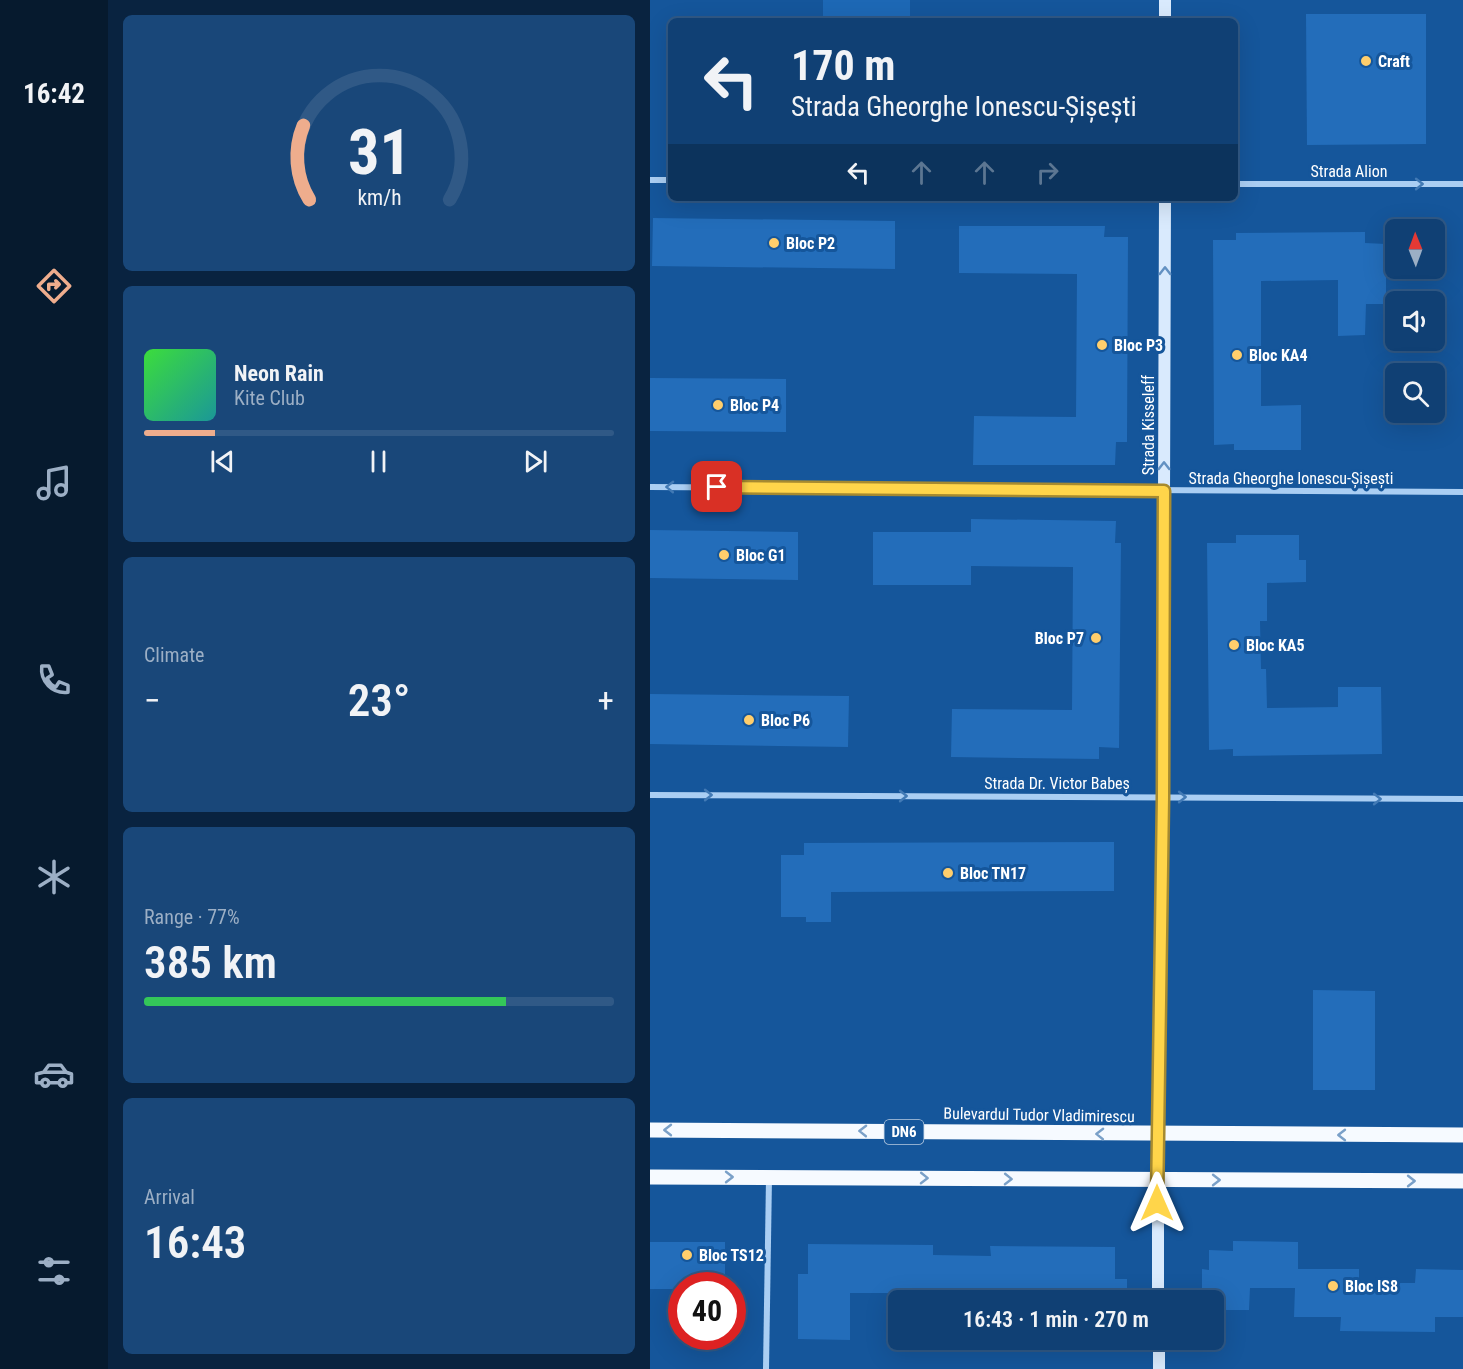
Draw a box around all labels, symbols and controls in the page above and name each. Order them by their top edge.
text: 170 m [791,41,896,90]
icon: left [692,42,770,120]
place label: Craft [1378,52,1410,71]
marker: Craft [1359,54,1373,68]
text: 16:42 [23,78,85,110]
text: Strada Gheorghe Ionescu-Șișești [791,91,1137,123]
text: 31 [347,116,411,189]
icon: left [842,156,875,189]
icon: ahead [905,156,938,189]
icon: ahead [968,156,1001,189]
icon: right [1031,156,1064,189]
street label: Strada Alion [1311,162,1387,181]
one-way arrow [1415,178,1424,190]
text: km/h [357,185,401,210]
north arrow [1385,219,1445,279]
map controls [1385,219,1445,423]
place label: Bloc P2 [786,234,835,253]
marker: Bloc P2 [767,236,781,250]
icon: directions [33,265,75,307]
one-way arrow [1159,267,1171,276]
button: sound [1385,291,1445,351]
place label: Bloc P3 [1114,336,1163,355]
marker: Bloc P3 [1095,338,1109,352]
place label: Bloc KA4 [1249,346,1308,365]
marker: Bloc KA4 [1230,348,1244,362]
text: Neon Rain [234,361,324,386]
button: search [1385,363,1445,423]
street label: Strada Kisseleff [1139,375,1158,475]
text: Kite Club [234,386,305,410]
place label: Bloc P4 [730,396,779,415]
marker: Bloc P4 [711,398,725,412]
icon: previous [206,445,239,478]
icon: pause [362,445,395,478]
icon: next [519,445,552,478]
pin [691,461,742,512]
icon: music [33,462,75,504]
one-way arrow [1158,462,1170,471]
street label: Strada Gheorghe Ionescu-Șișești [1189,469,1393,489]
icon: arrive [700,470,733,503]
one-way arrow [666,481,675,493]
place label: Bloc G1 [736,546,785,565]
marker: Bloc G1 [717,548,731,562]
place label: Bloc P7 [1035,629,1084,648]
marker: Bloc P7 [1089,631,1103,645]
place label: Bloc KA5 [1246,636,1305,655]
marker: Bloc KA5 [1227,638,1241,652]
text: Climate [144,643,204,667]
icon: phone [33,659,75,701]
text: 23° [348,674,410,727]
text: − [144,681,161,720]
text: + [598,681,614,720]
place label: Bloc P6 [761,711,810,730]
marker: Bloc P6 [742,713,756,727]
street label: Strada Dr. Victor Babeș [984,774,1130,794]
one-way arrow [704,789,713,801]
one-way arrow [899,790,908,802]
one-way arrow [1178,791,1187,803]
one-way arrow [1373,793,1382,805]
icon: climate [33,856,75,898]
place label: Bloc TN17 [960,864,1026,883]
marker: Bloc TN17 [941,866,955,880]
text: Range · 77% [144,905,240,929]
text: 385 km [144,936,277,989]
icon: car [33,1053,75,1095]
street label: Bulevardul Tudor Vladimirescu [943,1104,1135,1126]
road number: DN6 [884,1120,924,1144]
one-way arrow [664,1124,673,1136]
one-way arrow [859,1125,868,1137]
one-way arrow [1096,1127,1105,1140]
one-way arrow [1338,1129,1347,1141]
one-way arrow [725,1171,734,1183]
position arrow [1125,1171,1189,1235]
one-way arrow [920,1172,929,1184]
one-way arrow [1003,1173,1012,1185]
one-way arrow [1211,1174,1220,1186]
one-way arrow [1406,1175,1415,1187]
text: Arrival [144,1185,195,1209]
text: 16:43 [144,1216,246,1269]
place label: Bloc TS12 [699,1246,764,1265]
marker: Bloc TS12 [680,1248,694,1262]
icon: filters [33,1250,75,1292]
speed limit sign: 40 [668,1272,746,1350]
place label: Bloc IS8 [1345,1277,1398,1296]
marker: Bloc IS8 [1326,1279,1340,1293]
text: 16:43 · 1 min · 270 m [963,1307,1149,1332]

